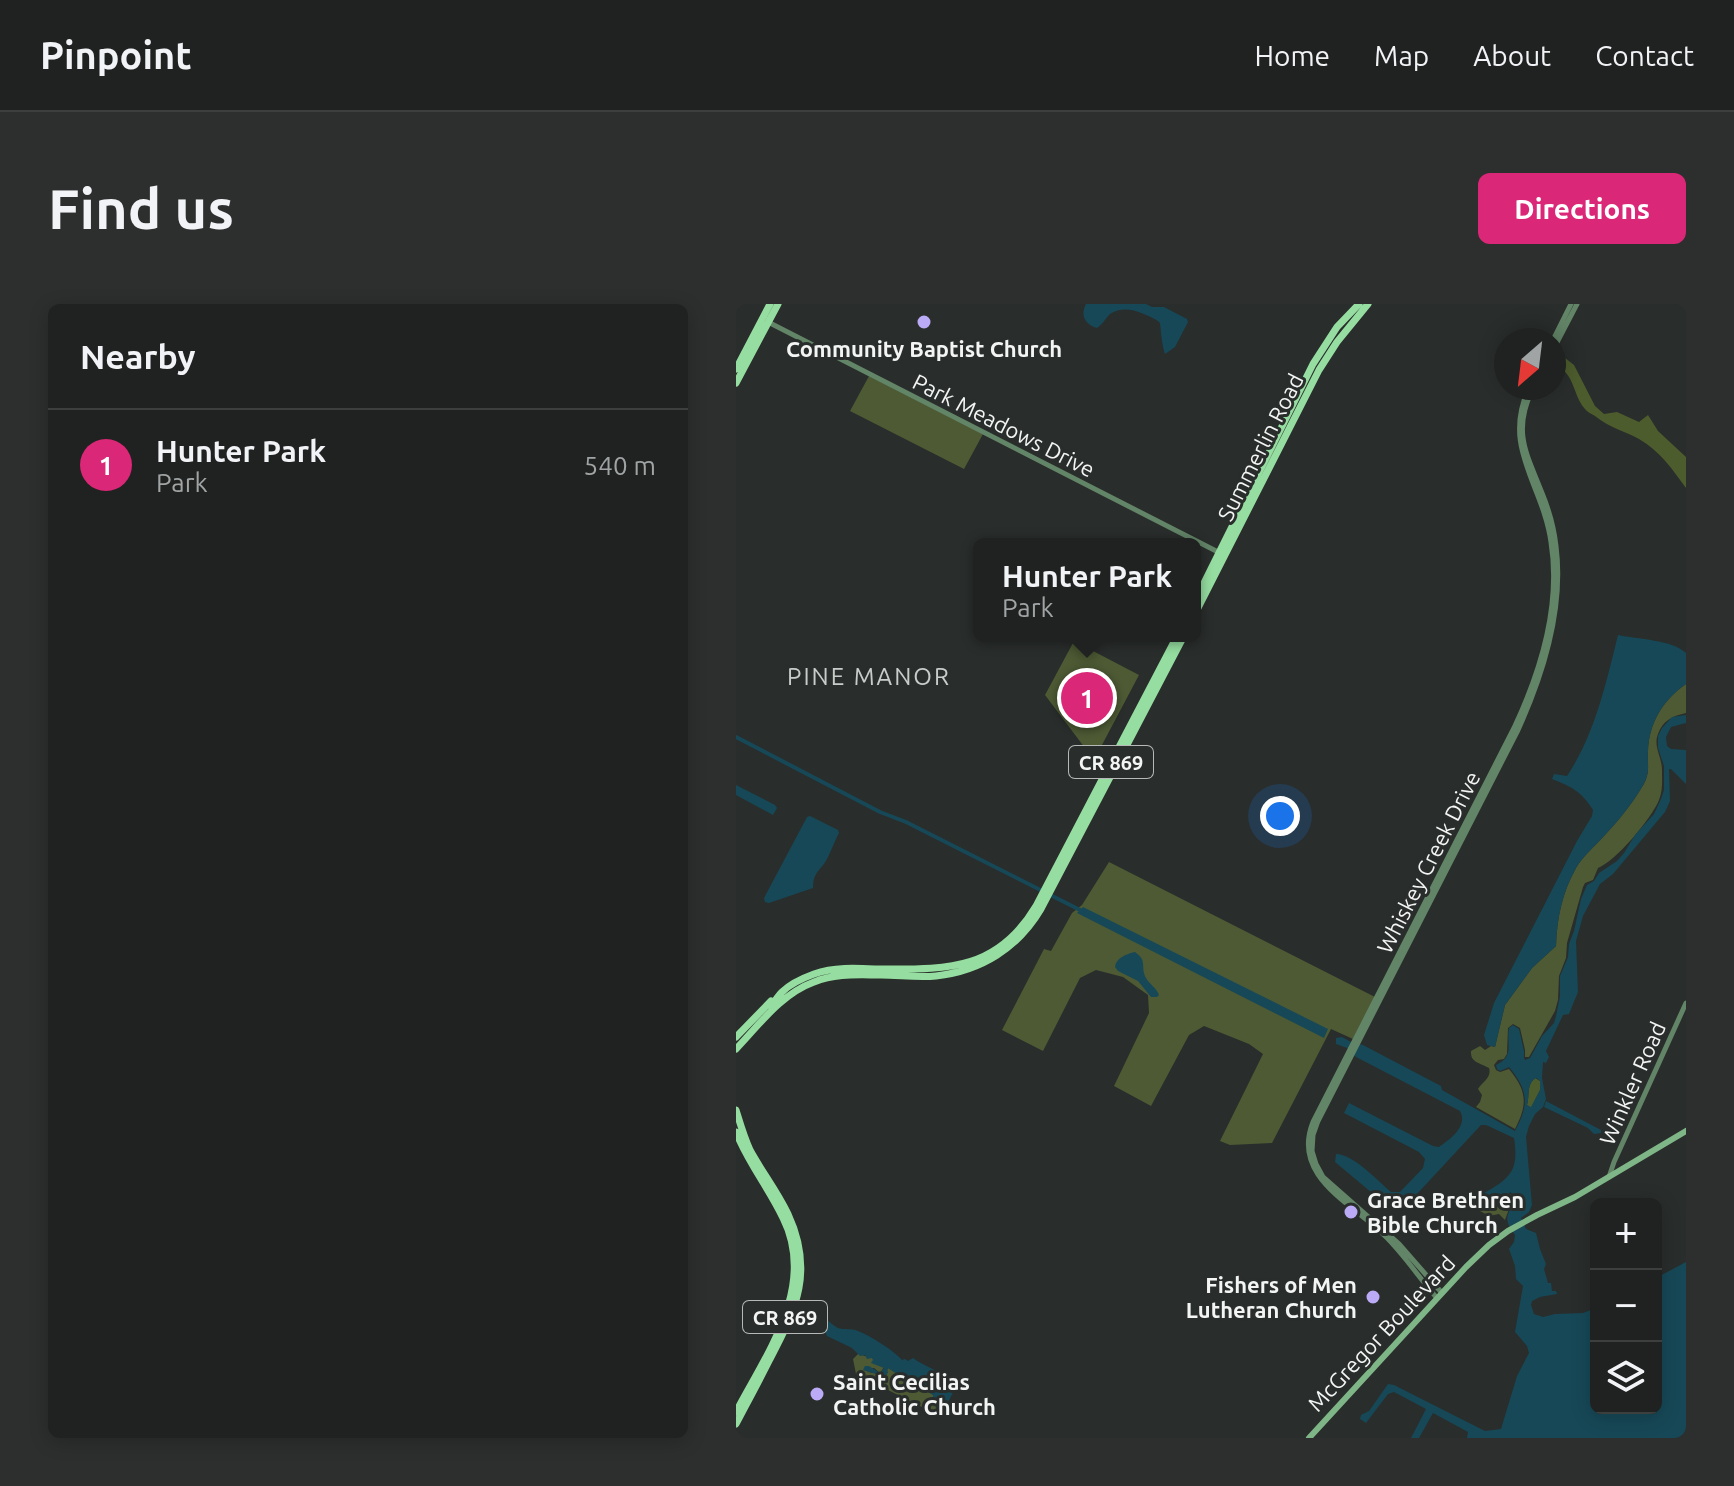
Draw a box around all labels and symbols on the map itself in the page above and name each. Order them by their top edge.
marker: Community Baptist Church [915,313,933,331]
north arrow [1494,328,1566,400]
place label: Community Baptist Church [786,336,1062,361]
street label: Park Meadows Drive [909,368,1099,482]
street label: Summerlin Road [1212,369,1308,525]
district label: PINE MANOR [787,663,951,690]
pin: 1 [1061,668,1113,728]
road number: CR 869 [1069,746,1153,778]
street label: Whiskey Creek Drive [1371,767,1485,957]
your location [1260,796,1300,836]
street label: Winkler Road [1594,1018,1670,1148]
place label: Grace Brethren Bible Church [1367,1187,1524,1237]
marker: Grace Brethren Bible Church [1342,1203,1360,1221]
street label: McGregor Boulevard [1302,1250,1460,1416]
place label: Fishers of Men Lutheran Church [1186,1272,1357,1322]
marker: Fishers of Men Lutheran Church [1364,1288,1382,1306]
road number: CR 869 [743,1301,827,1333]
place label: Saint Cecilias Catholic Church [833,1369,996,1419]
marker: Saint Cecilias Catholic Church [808,1385,826,1403]

